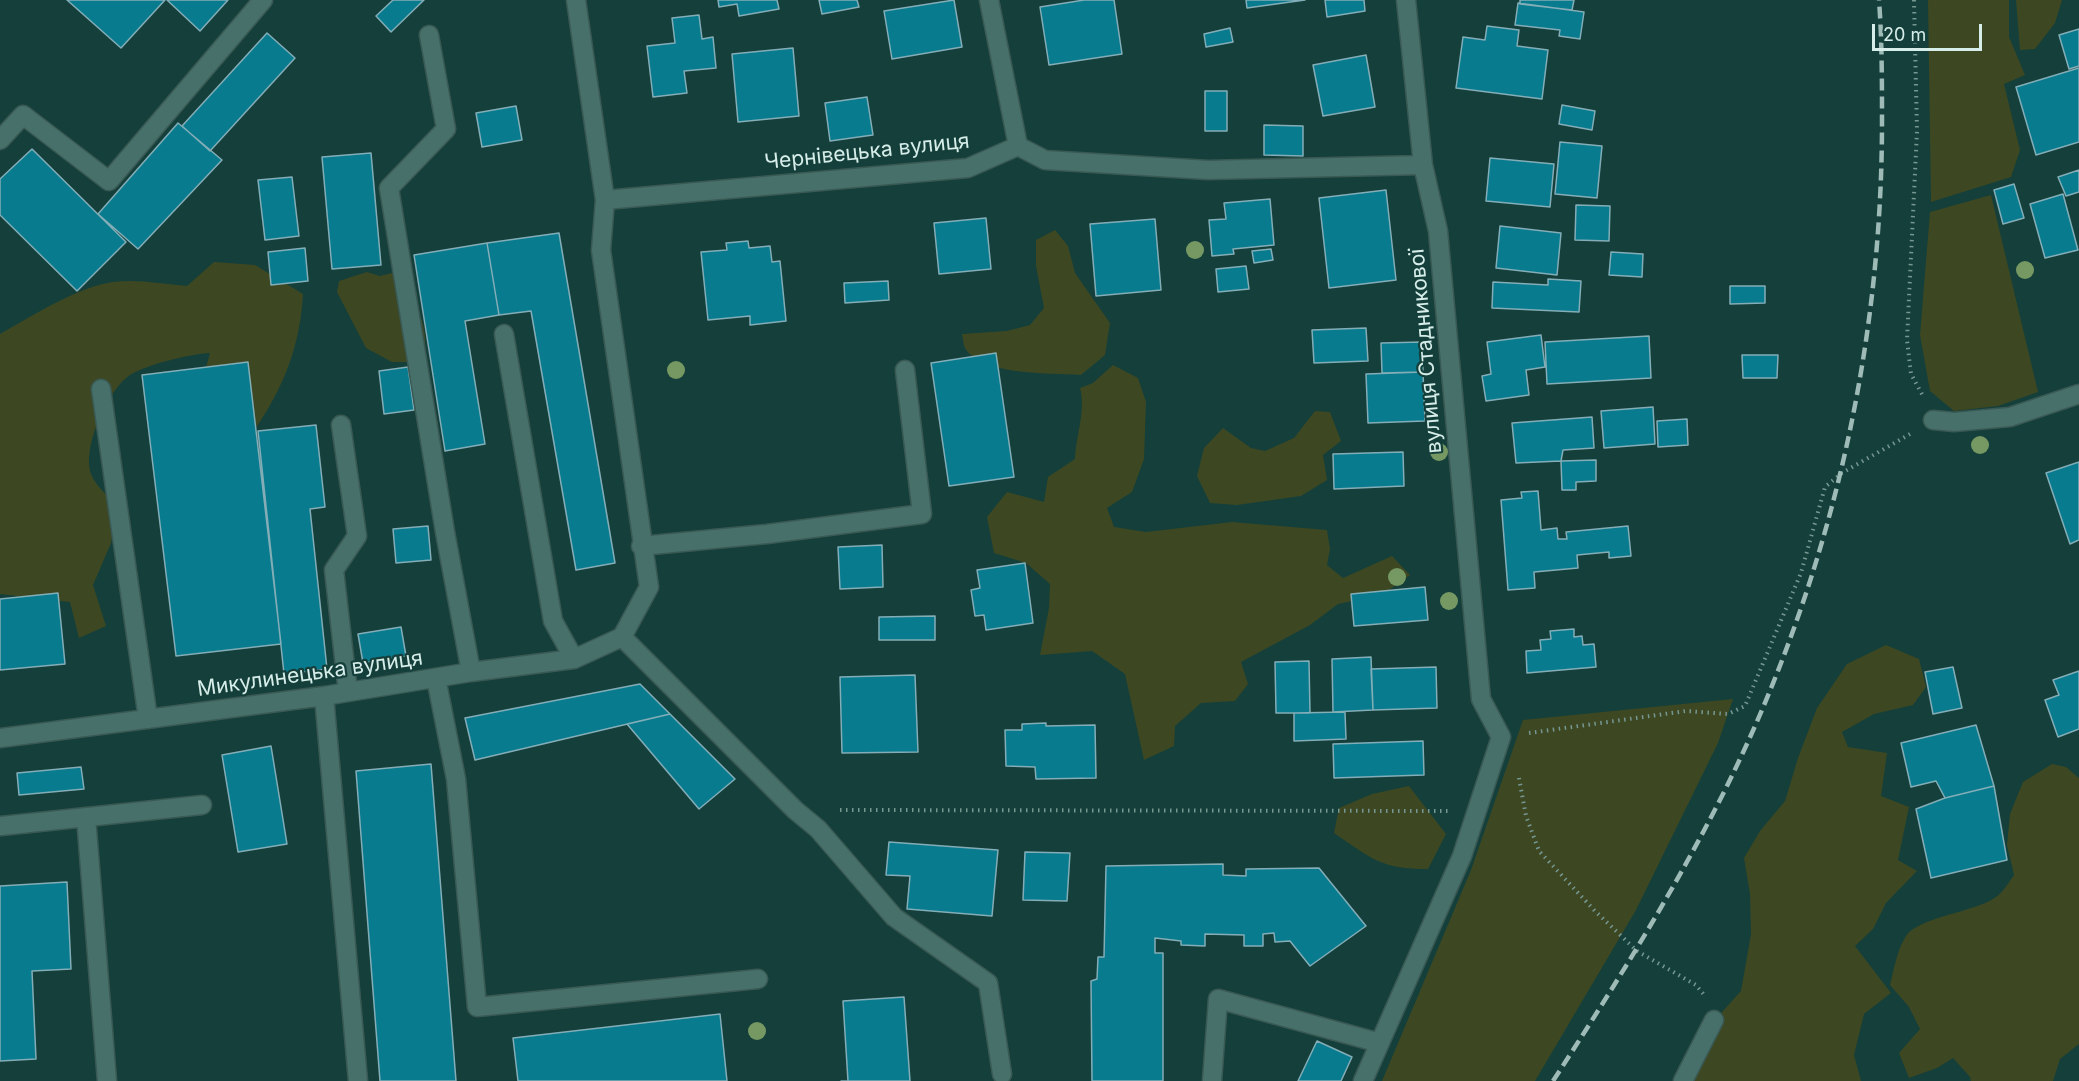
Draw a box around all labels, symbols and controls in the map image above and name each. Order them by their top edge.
scale bar [1875,12,1984,50]
text: 20 m [1883,24,1926,45]
street label: Чернівецька вулиця [763,129,971,175]
street label: вулиця Стадникової [1405,248,1447,454]
street label: Микулинецька вулиця [196,646,424,702]

